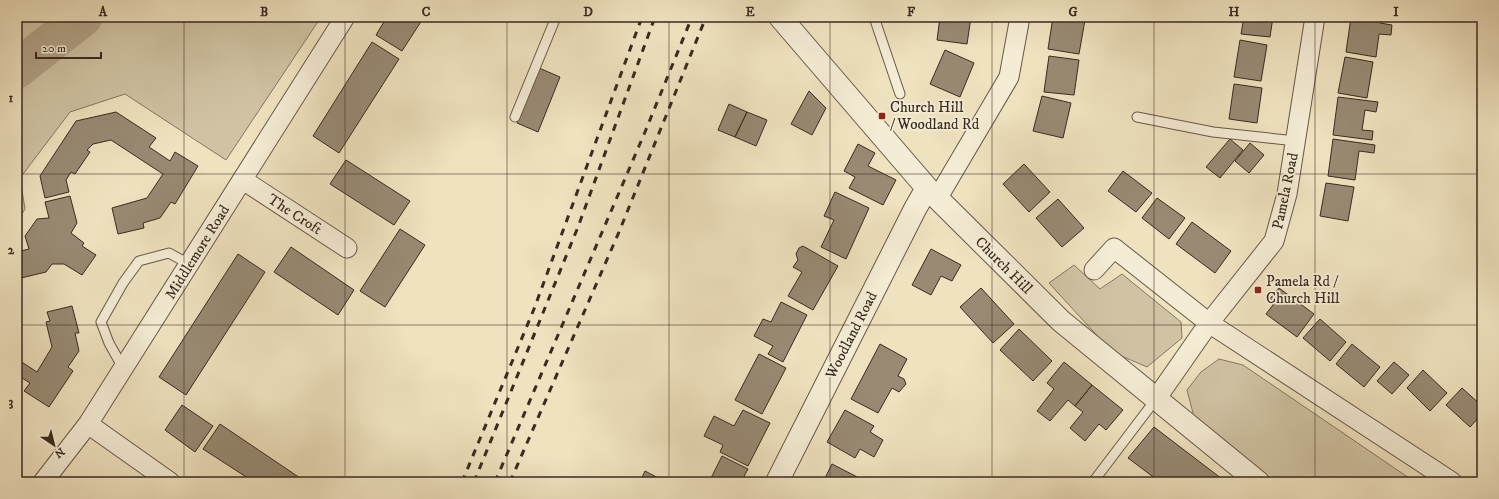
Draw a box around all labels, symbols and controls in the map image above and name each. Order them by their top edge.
text: A [98,4,108,20]
text: B [260,4,268,20]
text: C [422,4,431,20]
text: D [583,4,593,20]
text: E [745,4,755,20]
text: F [907,4,916,20]
text: G [1068,4,1078,20]
text: H [1229,4,1240,20]
text: I [1393,4,1399,20]
scale bar [36,34,101,60]
text: 20 m [42,41,66,56]
text: 1 [9,90,14,106]
place label: Church Hill / Woodland Rd [890,98,980,134]
marker: Church Hill / Woodland Rd [877,111,887,121]
street label: Pamela Road [1268,151,1303,231]
street label: The Croft [264,190,326,239]
street label: Middlemore Road [161,201,234,303]
street label: Church Hill [971,233,1037,298]
text: 2 [8,242,15,258]
place label: Pamela Rd / Church Hill [1266,272,1340,308]
marker: Pamela Rd / Church Hill [1253,285,1263,295]
street label: Woodland Road [821,288,882,383]
text: 3 [9,394,14,410]
north arrow [34,425,74,465]
text: N [51,444,67,461]

